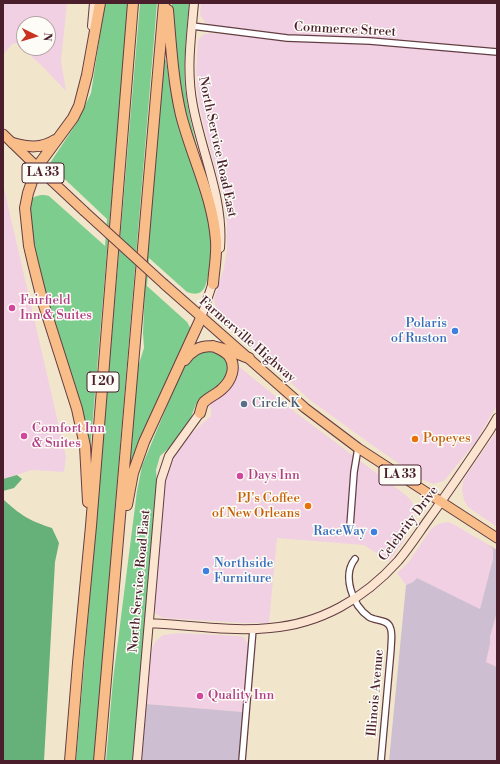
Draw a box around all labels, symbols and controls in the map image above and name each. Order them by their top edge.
north arrow [16,16,56,56]
street label: Commerce Street [294,20,396,40]
text: N [40,32,54,42]
street label: North Service Road East [194,75,240,219]
road number: LA 33 [22,163,64,183]
place label: Fairfield Inn & Suites [20,293,92,324]
street label: Farmerville Highway [196,294,298,386]
marker: Fairfield Inn & Suites [7,303,17,313]
place label: Polaris of Ruston [391,316,447,347]
marker: Polaris of Ruston [450,326,460,336]
road number: I 20 [87,372,119,392]
place label: Circle K [252,396,300,412]
marker: Circle K [239,399,249,409]
place label: Comfort Inn & Suites [32,421,105,452]
marker: Comfort Inn & Suites [19,431,29,441]
place label: Popeyes [423,431,471,447]
marker: Popeyes [410,434,420,444]
road number: LA 33 [379,465,421,485]
place label: Days Inn [248,468,300,484]
marker: Days Inn [235,471,245,481]
street label: Celebrity Drive [376,483,442,565]
place label: PJ's Coffee of New Orleans [212,491,300,522]
marker: PJ's Coffee of New Orleans [303,501,313,511]
street label: North Service Road East [126,509,154,653]
place label: RaceWay [313,524,366,540]
marker: RaceWay [369,527,379,537]
place label: Northside Furniture [214,556,273,587]
marker: Northside Furniture [201,566,211,576]
street label: Illinois Avenue [364,649,388,737]
place label: Quality Inn [208,688,274,704]
marker: Quality Inn [195,691,205,701]

